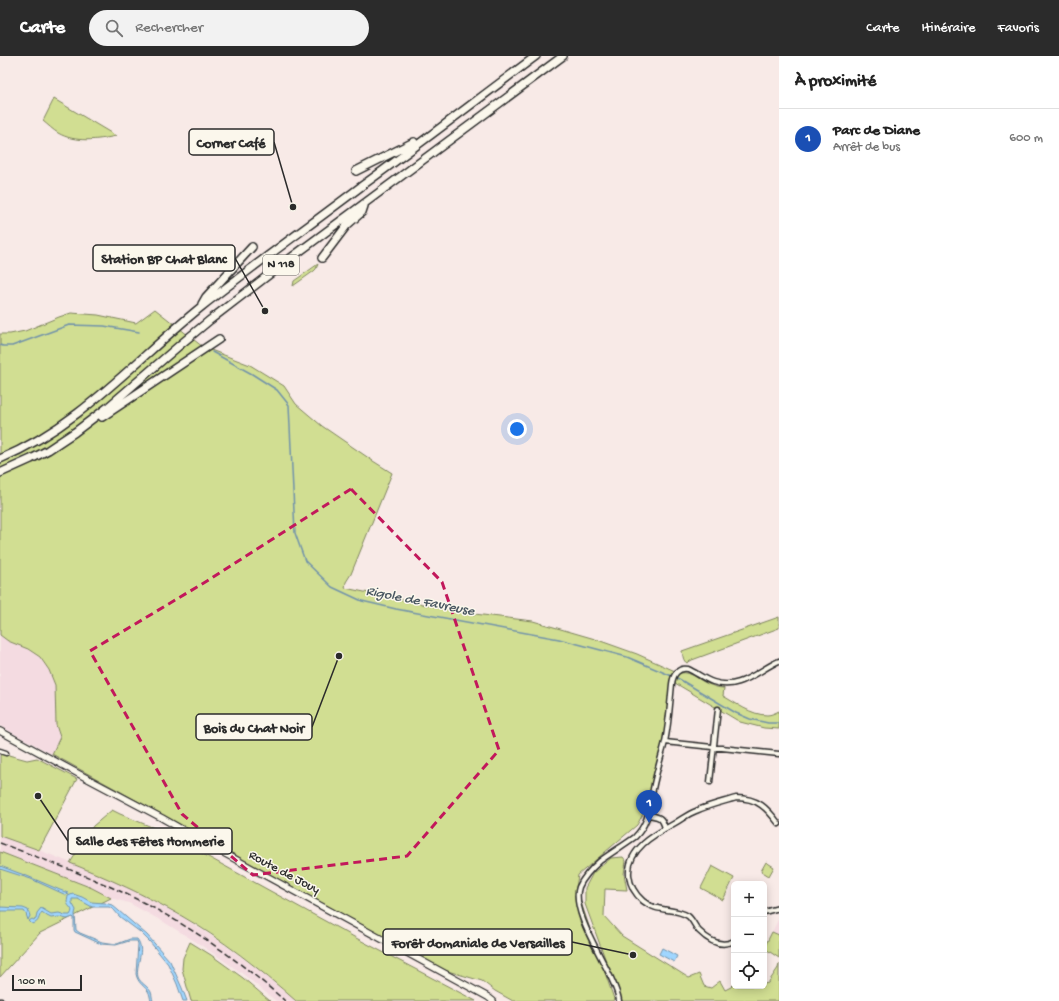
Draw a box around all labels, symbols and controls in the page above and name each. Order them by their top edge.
search box [89,10,369,46]
text: Carte [20,17,65,40]
icon: search [103,17,125,39]
text: Rechercher [135,19,203,37]
text: Carte [866,20,900,37]
text: Itinéraire [922,20,975,37]
text: Favoris [997,20,1039,37]
text: À proximité [795,72,876,92]
text: Parc de Diane [833,122,920,140]
callout: Corner Café [189,129,274,155]
text: 1 [805,131,811,146]
text: 600 m [1009,131,1043,146]
text: Corner Café [196,136,266,153]
text: Arrêt de bus [833,140,900,155]
callout: Station BP Chat Blanc [93,245,235,271]
text: Station BP Chat Blanc [101,252,228,269]
road number: N 118 [263,255,299,275]
your location [507,419,527,439]
water label: Rigole de Favreuse [364,583,476,621]
callout: Bois du Chat Noir [196,714,312,740]
text: Bois du Chat Noir [203,721,306,738]
pin: 1 [636,790,662,823]
callout: Salle des Fêtes Hommerie [68,828,232,854]
text: Salle des Fêtes Hommerie [76,834,225,851]
street label: Route de Jouy [246,848,323,898]
map controls [731,881,767,989]
button: + [731,881,767,917]
button: − [731,917,767,953]
callout: Forêt domaniale de Versailles [383,929,572,955]
text: Forêt domaniale de Versailles [390,936,565,953]
button: locate [731,953,767,989]
scale bar [12,973,82,992]
text: 100 m [18,976,45,988]

